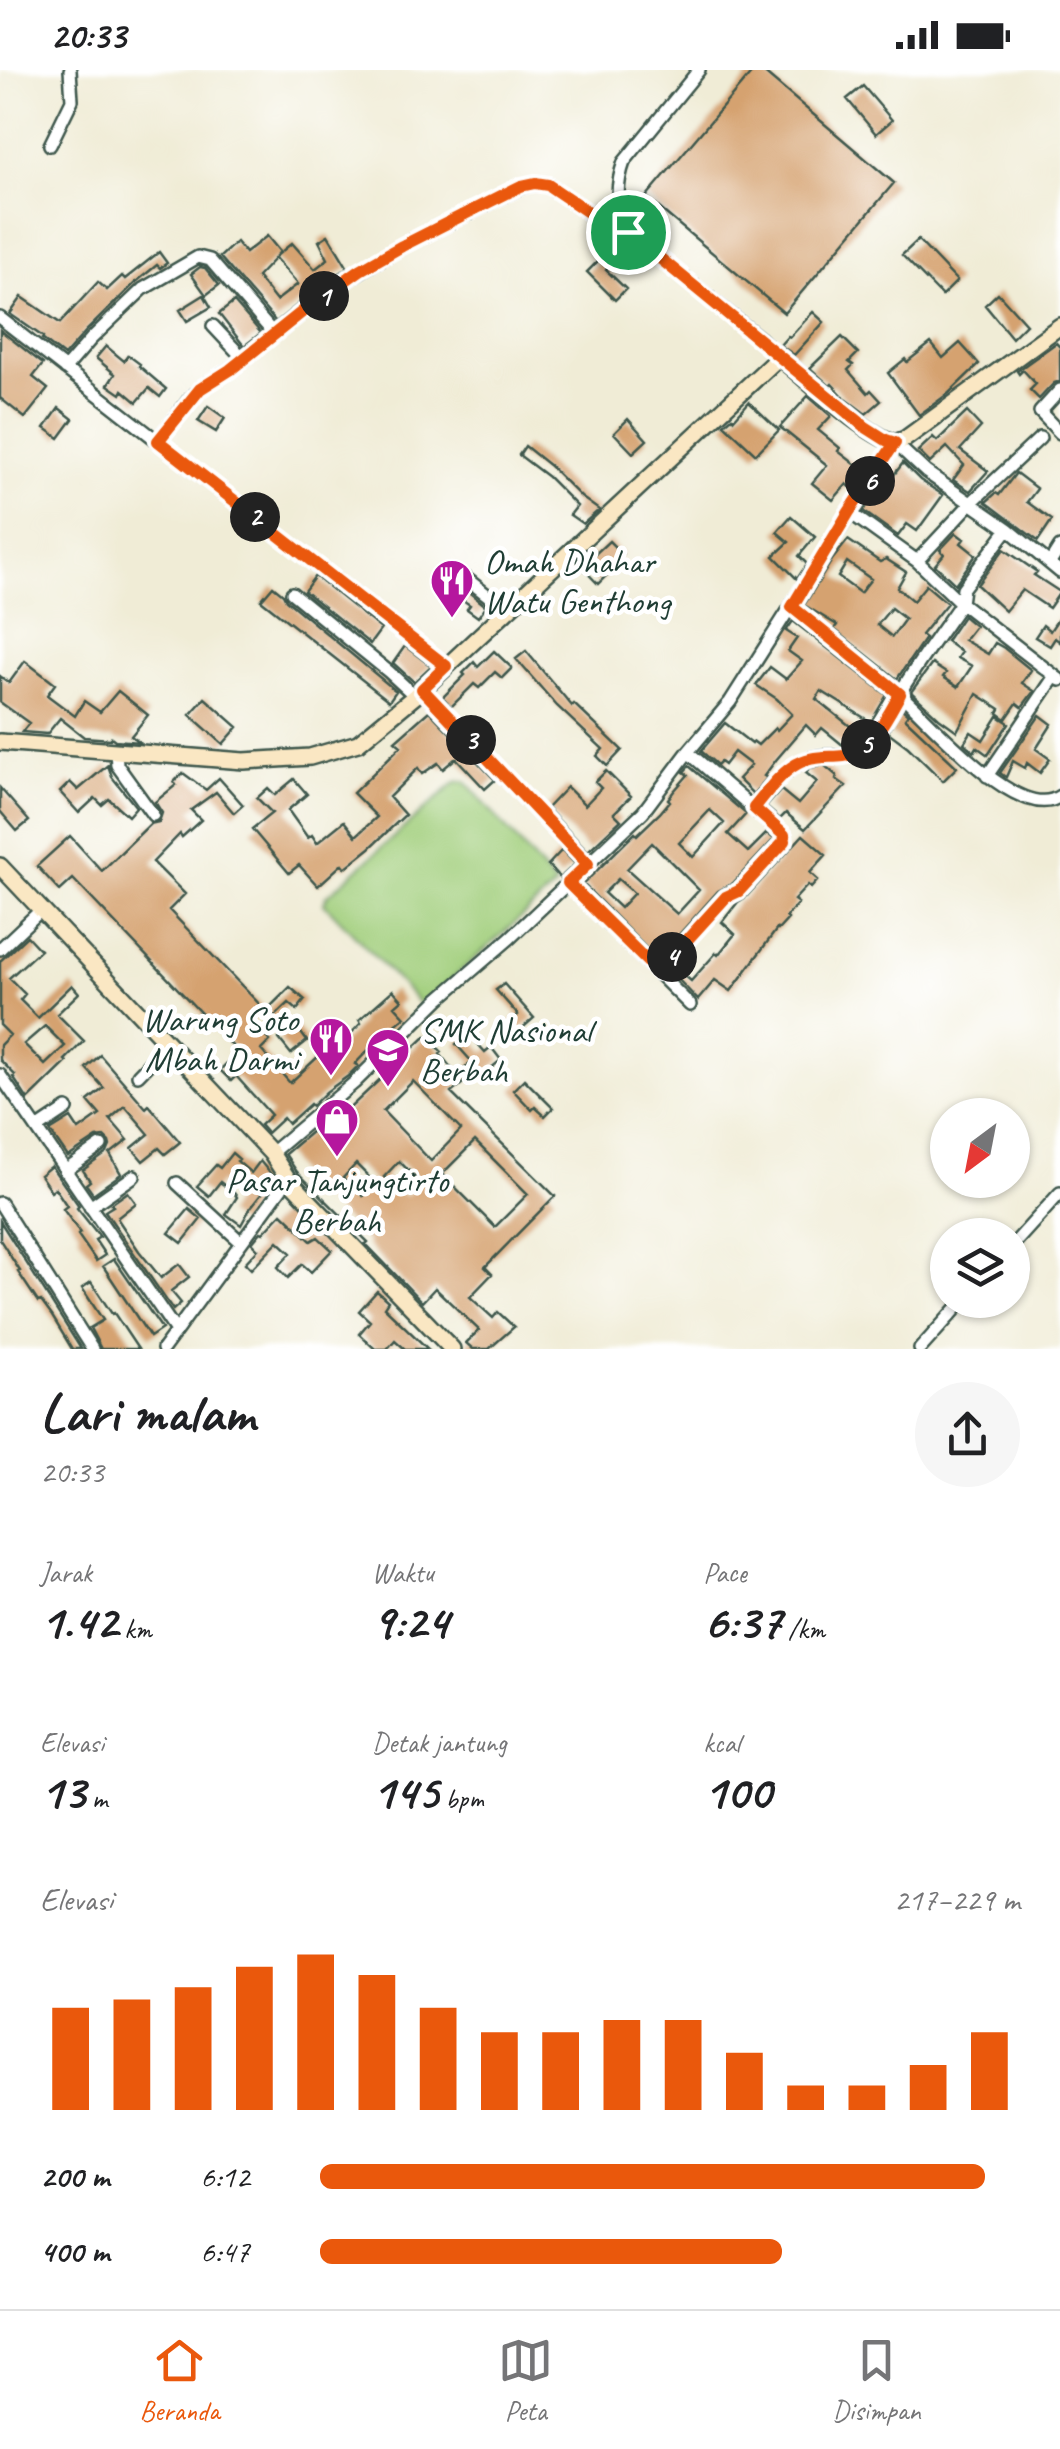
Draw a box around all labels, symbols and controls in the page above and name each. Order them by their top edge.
text: 20:33 [50,12,126,59]
pin [586,190,671,275]
icon: arrive [601,205,656,260]
pin: 1 [299,271,349,321]
text: 1 [318,278,330,313]
pin: 6 [845,456,895,506]
text: 6 [863,463,877,498]
pin: 2 [230,492,280,542]
text: 2 [249,499,261,534]
place label: Omah Dhahar Watu Genthong [484,539,673,624]
restaurant icon: Omah Dhahar Watu Genthong [429,558,475,619]
pin: 3 [446,715,496,765]
pin: 5 [841,719,891,769]
text: 3 [465,722,477,757]
text: 5 [860,726,872,761]
pin: 4 [647,932,697,982]
text: 4 [666,939,678,974]
place label: Warung Soto Mbah Darmi [142,997,302,1082]
place label: SMK Nasional Berbah [420,1008,598,1093]
restaurant icon: Warung Soto Mbah Darmi [308,1016,354,1077]
school or university icon: SMK Nasional Berbah [365,1027,411,1088]
shop icon: Pasar Tanjungtirto Berbah [314,1097,360,1158]
north arrow [930,1098,1030,1198]
map controls [930,1098,1030,1318]
place label: Pasar Tanjungtirto Berbah [226,1158,450,1243]
button: layers [930,1218,1030,1318]
text: Lari malam [40,1378,254,1448]
button: share [915,1382,1020,1487]
text: 20:33 [40,1451,104,1492]
text: Jarak [40,1555,92,1590]
text: Waktu [372,1555,434,1590]
text: Pace [703,1555,746,1590]
text: 1.42 [40,1590,117,1653]
text: 9:24 [372,1590,448,1653]
text: 6:37 [703,1590,782,1653]
text: km [117,1611,152,1646]
text: /km [782,1611,825,1646]
text: Elevasi [40,1725,104,1760]
text: Detak jantung [372,1725,507,1760]
text: kcal [703,1725,740,1760]
text: 13 [40,1760,85,1823]
text: 145 [372,1760,438,1823]
text: 100 [703,1760,771,1823]
text: m [85,1781,107,1816]
text: bpm [438,1781,484,1816]
text: Elevasi [40,1879,113,1920]
text: 217–229 m [894,1879,1020,1920]
text: 200 m [40,2156,109,2197]
text: 6:12 [200,2156,250,2197]
text: 400 m [40,2231,109,2272]
text: 6:47 [200,2231,250,2272]
tab: Beranda [139,2333,219,2428]
tab: Peta [498,2333,553,2428]
tab: Disimpan [832,2333,921,2428]

